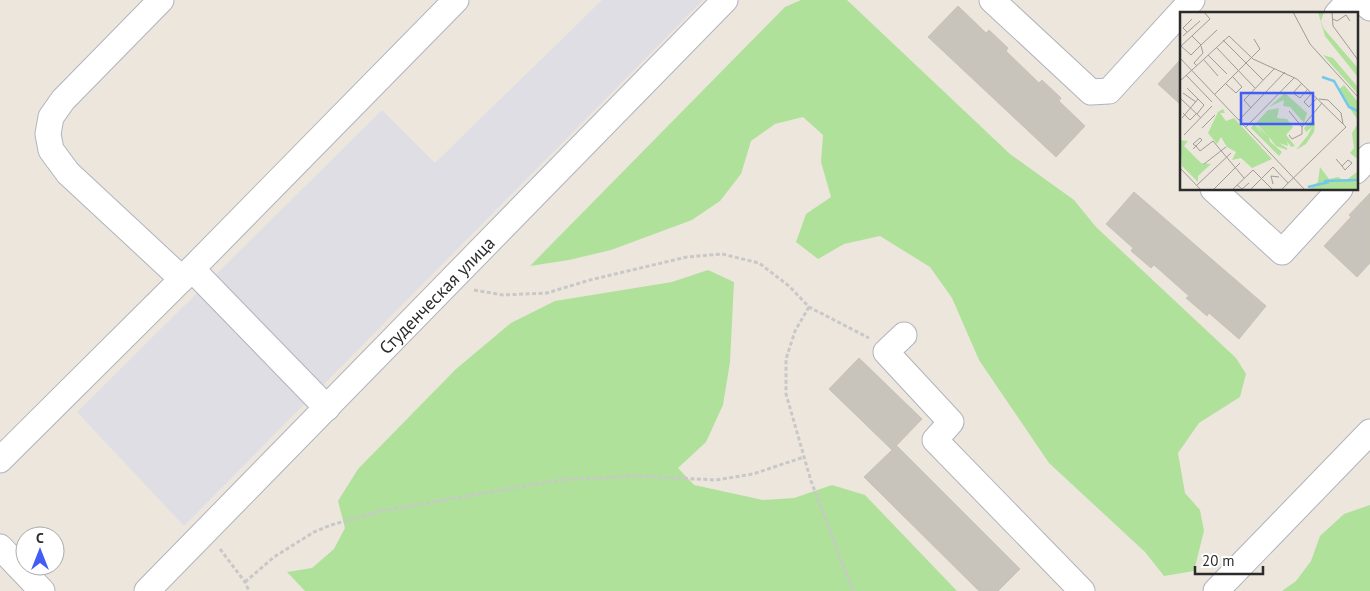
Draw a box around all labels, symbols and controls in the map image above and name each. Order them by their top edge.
inset map [1180,12,1358,190]
street label: Студенческая улица [374,231,499,359]
north arrow [15,526,65,576]
text: С [36,529,44,547]
scale bar [1195,544,1262,576]
text: 20 m [1202,551,1235,570]

